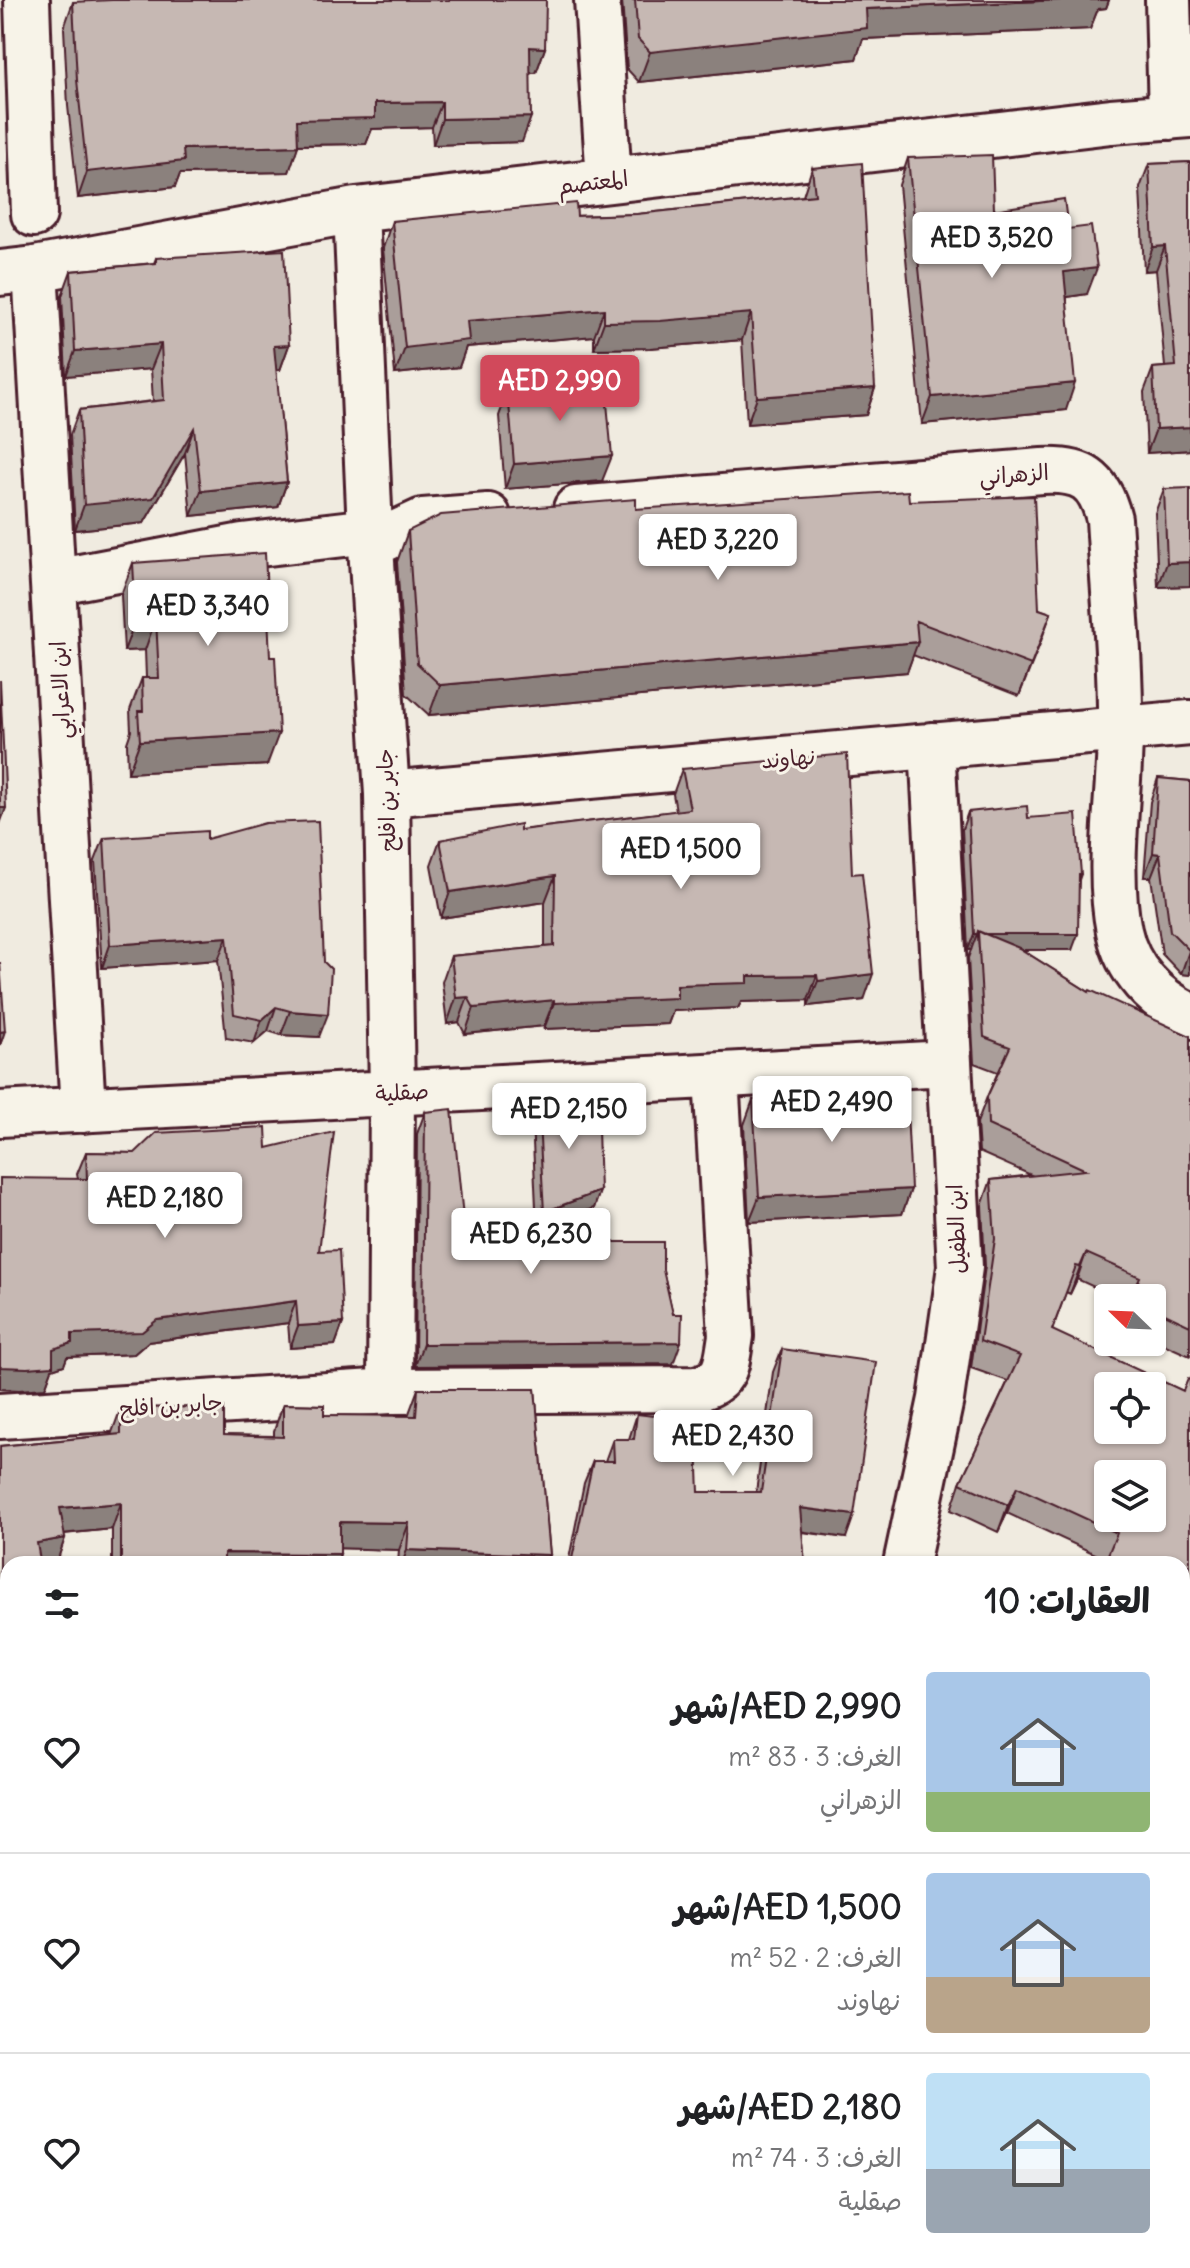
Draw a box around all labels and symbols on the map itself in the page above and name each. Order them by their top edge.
street label: المعتصم [556,164,630,203]
pin: AED 3,520 [900,212,1084,280]
pin: AED 2,990 [468,355,652,423]
street label: الزهراني [978,458,1050,496]
pin: AED 3,220 [626,514,810,582]
pin: AED 3,340 [116,580,300,648]
street label: ابن الاعرابي [43,640,83,740]
street label: نهاوند [760,742,818,774]
street label: جابر بن افلح [370,748,404,852]
pin: AED 1,500 [589,823,773,891]
pin: AED 2,490 [740,1076,924,1144]
street label: صقلية [374,1077,430,1107]
pin: AED 2,150 [477,1083,661,1151]
pin: AED 2,180 [73,1172,257,1240]
street label: ابن الطفيل [940,1184,972,1274]
pin: AED 6,230 [439,1208,623,1276]
north arrow [1094,1284,1166,1356]
street label: جابر بن افلح [119,1387,224,1425]
pin: AED 2,430 [641,1410,825,1478]

